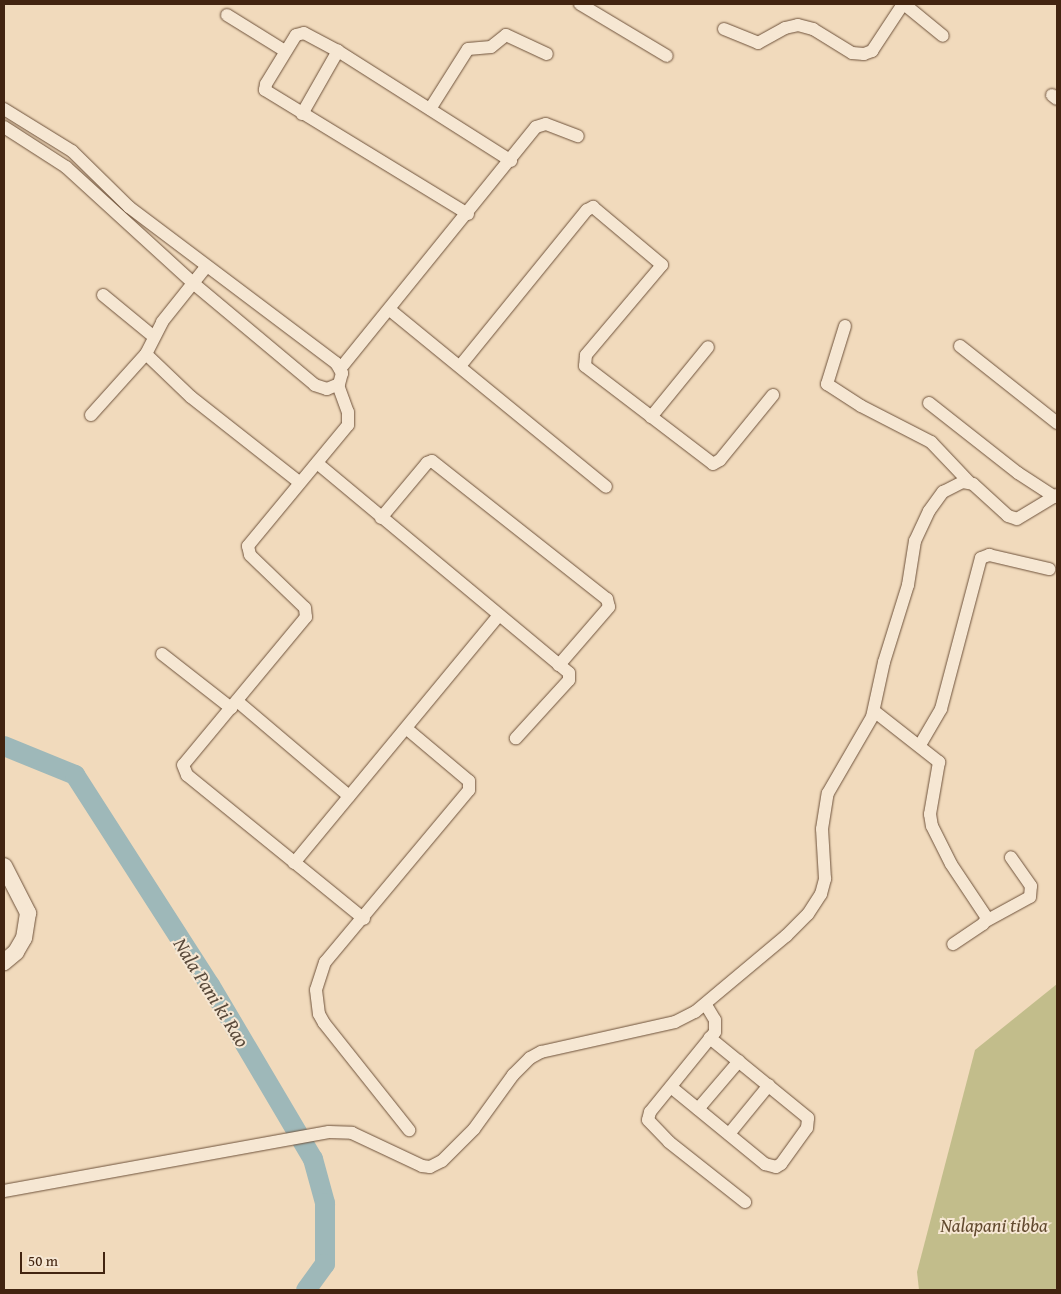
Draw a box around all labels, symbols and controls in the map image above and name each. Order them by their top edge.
water label: Nala Pani ki Rao [169,933,255,1051]
park label: Nalapani tibba [940,1215,1048,1237]
scale bar [22,1242,108,1274]
text: 50 m [28,1250,58,1271]

